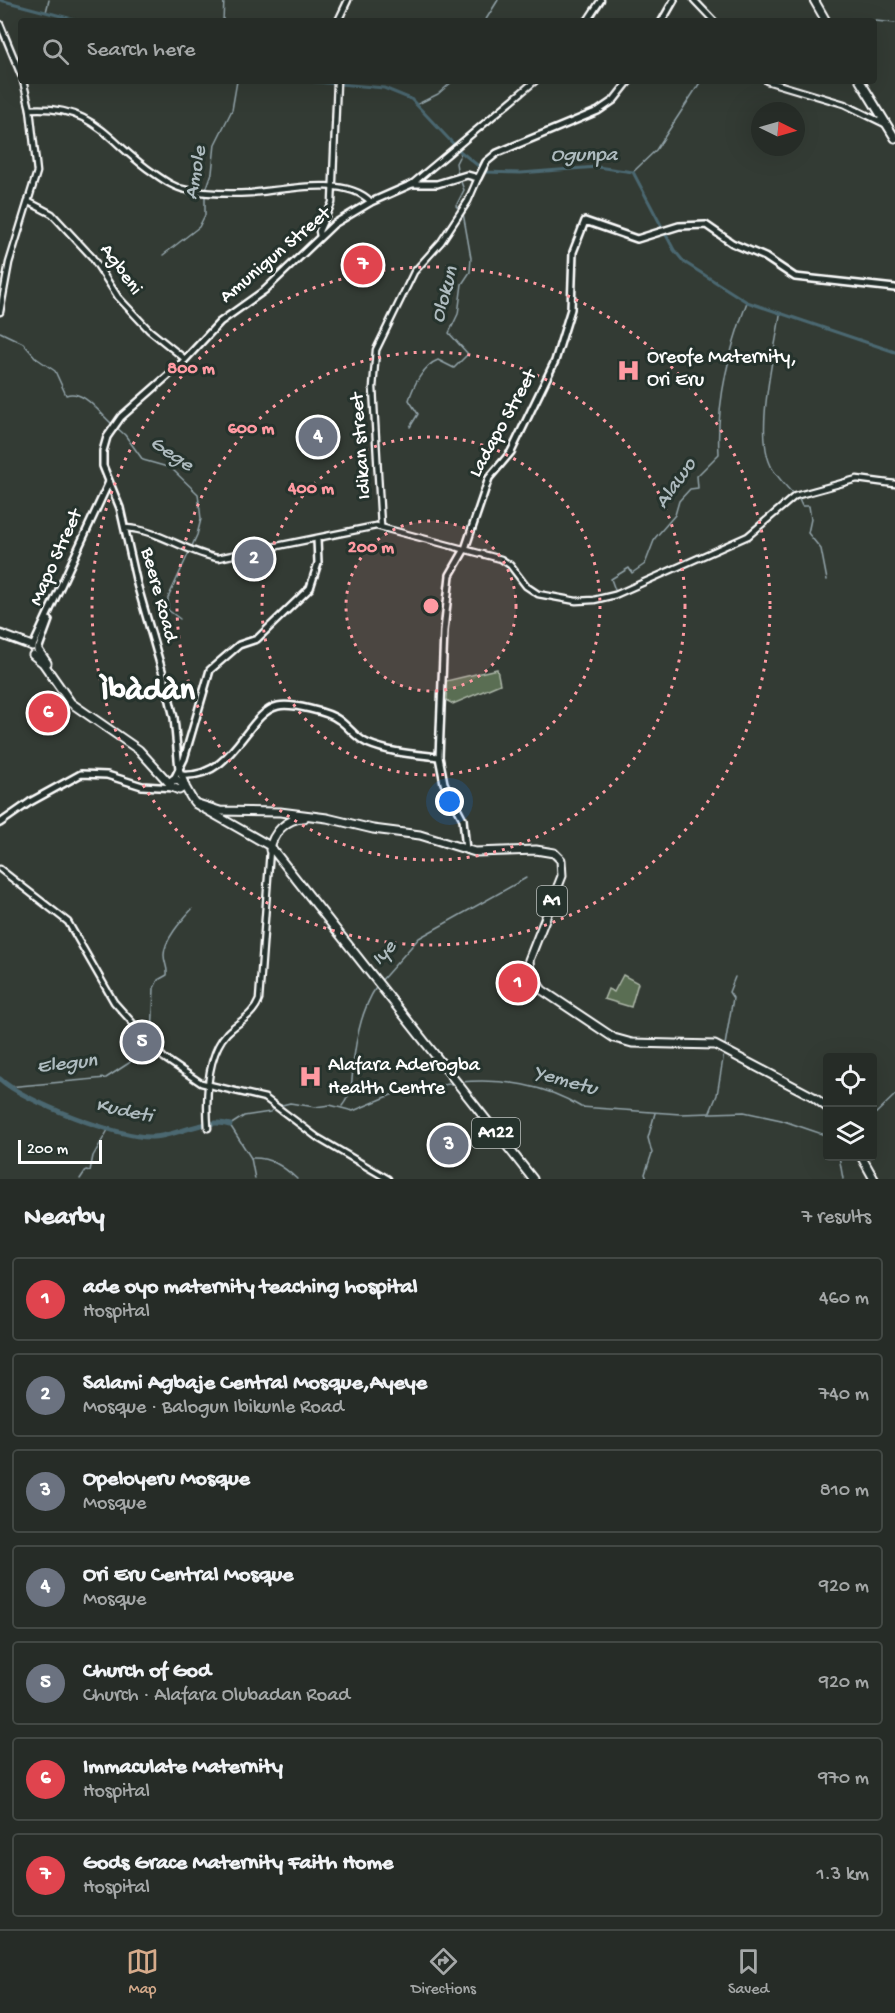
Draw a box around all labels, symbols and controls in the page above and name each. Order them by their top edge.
search box [18,18,877,84]
icon: search [39,35,72,68]
text: Search here [87,38,195,64]
north arrow [751,102,805,156]
water label: Amole [180,143,214,202]
water label: Ogunpa [551,144,619,169]
street label: Amunigun Street [216,202,337,309]
street label: Agbeni [94,240,146,300]
pin: 7 [344,242,382,288]
water label: Olokun [427,263,466,326]
place label: Oreofe Maternity, Ori Eru [647,347,797,393]
hospital icon: Oreofe Maternity, Ori Eru [616,357,642,383]
text: 800 m [167,359,215,380]
street label: Ladapo Street [465,365,544,482]
street label: Idikan street [347,390,377,500]
pin: 4 [298,414,338,460]
text: 600 m [228,419,275,440]
water label: Gege [145,432,198,479]
water label: Alawo [651,453,704,514]
text: 400 m [287,479,334,500]
street label: Mapo Street [25,504,89,610]
pin: 2 [234,536,274,582]
text: 200 m [348,538,394,559]
street label: Beere Road [134,544,182,647]
centre of rings [421,596,441,616]
district label: Ìbàdàn [98,673,196,711]
pin: 6 [28,690,68,736]
your location [435,787,464,816]
road number: A1 [537,886,567,916]
water label: Iye [367,935,404,972]
pin: 1 [498,960,538,1006]
pin: 5 [122,1020,162,1064]
water label: Elegun [36,1049,99,1081]
map controls [823,1053,877,1161]
button: locate [823,1053,877,1107]
place label: Alafara Aderogba Health Centre [328,1055,481,1101]
water label: Yemetu [530,1061,602,1104]
hospital icon: Alafara Aderogba Health Centre [297,1064,323,1090]
water label: Kudeti [93,1094,157,1131]
button: layers [823,1107,877,1161]
road number: A122 [472,1118,520,1148]
pin: 3 [430,1122,468,1168]
scale bar [18,1137,102,1164]
text: 200 m [27,1141,68,1160]
text: Nearby [24,1203,105,1234]
text: 7 results [802,1207,871,1230]
text: ade oyo maternity teaching hospital [83,1275,418,1301]
text: 1 [41,1288,50,1311]
text: 460 m [819,1288,869,1311]
text: Hospital [83,1301,150,1324]
text: Salami Agbaje Central Mosque,Ayeye [83,1371,427,1397]
text: 2 [41,1384,50,1407]
text: 740 m [819,1384,869,1407]
text: Mosque · Balogun Ibikunle Road [83,1397,344,1420]
text: Opeloyeru Mosque [83,1467,250,1493]
text: 3 [40,1480,51,1503]
text: 810 m [820,1480,869,1503]
text: Mosque [83,1493,146,1516]
text: Ori Eru Central Mosque [83,1563,293,1589]
text: 4 [41,1576,50,1599]
text: 920 m [819,1576,869,1599]
text: Mosque [83,1589,146,1612]
text: Church of God [83,1659,211,1685]
text: 5 [40,1672,51,1695]
text: 920 m [819,1672,869,1695]
text: Church · Alafara Olubadan Road [83,1685,350,1708]
text: Immaculate Maternity [83,1755,283,1781]
text: 6 [40,1768,51,1791]
text: 970 m [818,1768,869,1791]
text: Hospital [83,1781,150,1804]
text: Gods Grace Maternity Faith Home [83,1851,393,1877]
text: 7 [40,1864,51,1887]
text: 1.3 km [816,1864,869,1887]
text: Hospital [83,1877,150,1900]
tab: Map [126,1945,159,2000]
tab: Directions [411,1945,476,2000]
tab: Saved [728,1945,769,2000]

